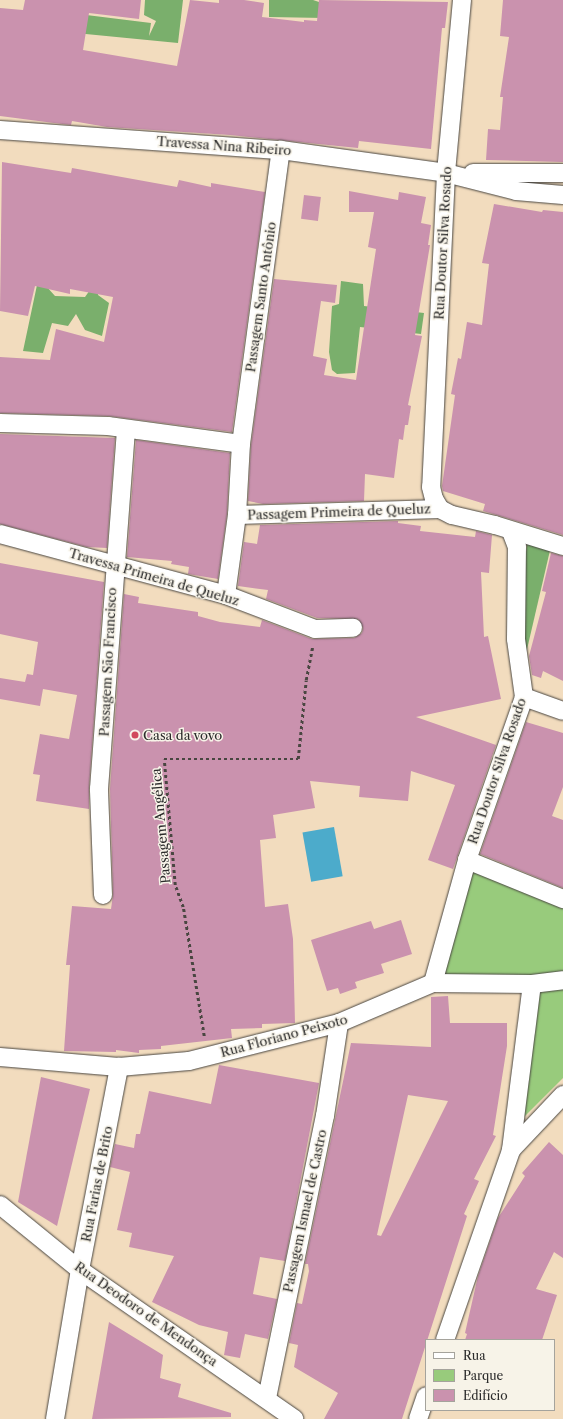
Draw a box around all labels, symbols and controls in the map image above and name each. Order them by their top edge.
street label: Travessa Nina Ribeiro [156,133,292,159]
street label: Rua Doutor Silva Rosado [431,166,455,320]
street label: Passagem Santo Antônio [243,221,279,373]
street label: Passagem Primeira de Queluz [247,501,431,523]
street label: Travessa Primeira de Queluz [67,545,241,609]
street label: Passagem São Francisco [96,587,120,737]
street label: Rua Doutor Silva Rosado [465,696,529,846]
place label: Casa da vovo [143,727,223,743]
marker: Casa da vovo [130,730,140,740]
street label: Passagem Angélica [148,767,174,885]
street label: Rua Floriano Peixoto [219,1011,349,1061]
street label: Rua Farias de Brito [78,1125,116,1243]
street label: Passagem Ismael de Castro [280,1128,330,1294]
street label: Rua Deodoro de Mendonça [71,1259,221,1369]
legend [425,1339,555,1411]
text: Rua [463,1348,486,1363]
text: Parque [463,1368,503,1383]
text: Edifício [463,1388,508,1403]

